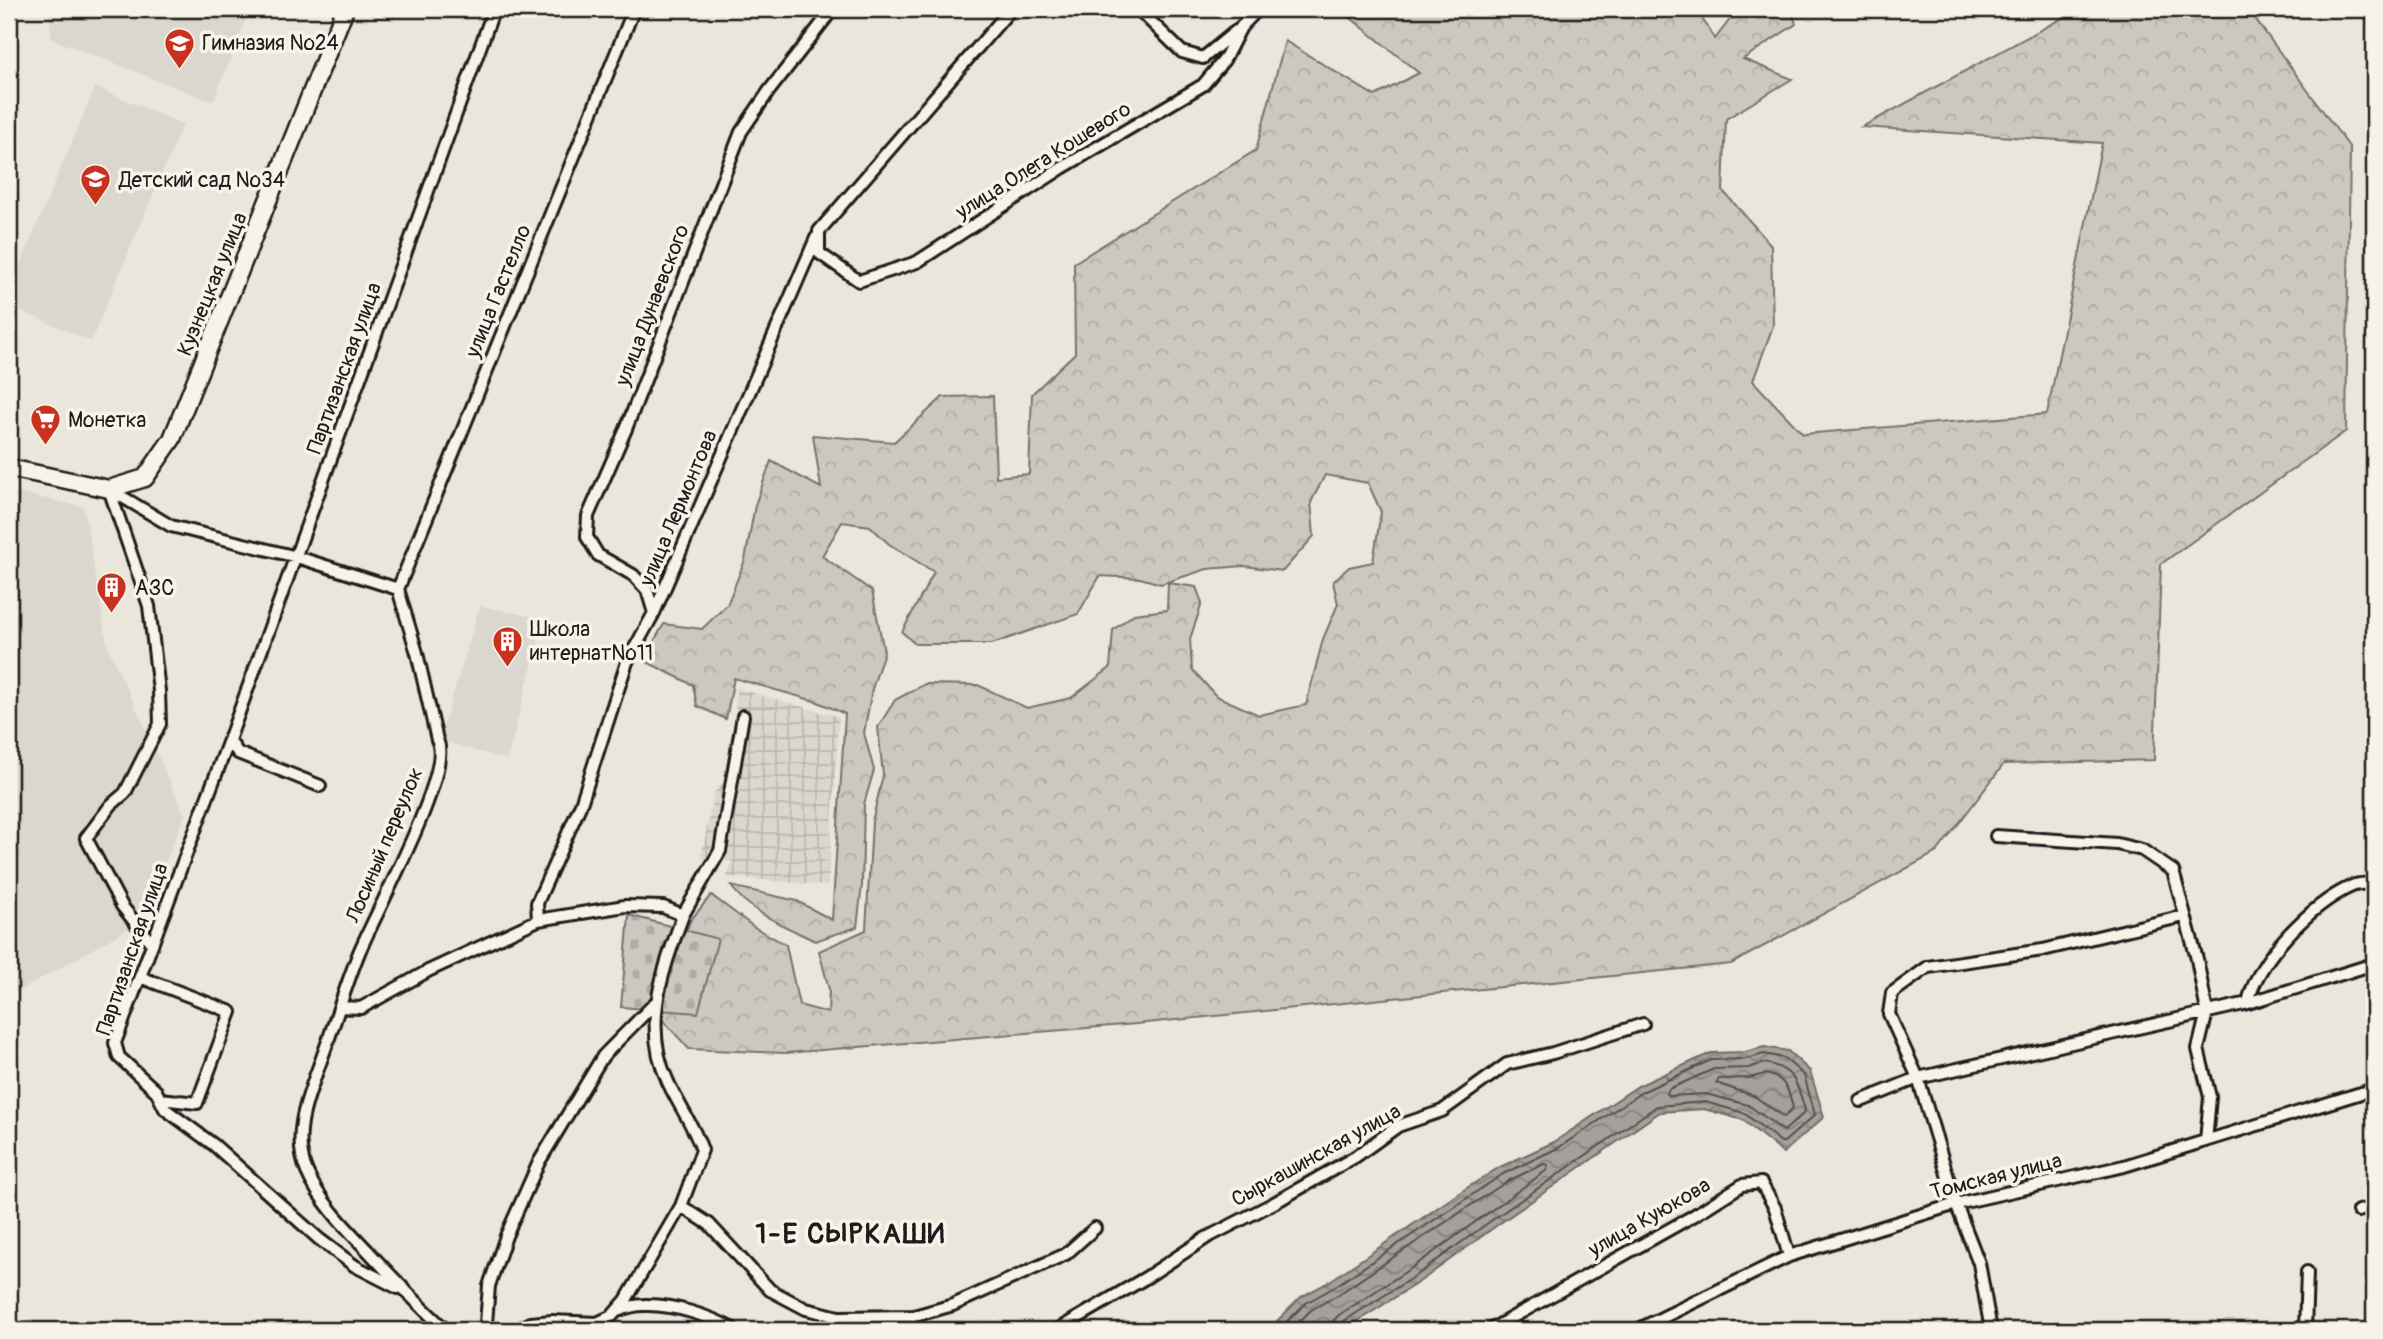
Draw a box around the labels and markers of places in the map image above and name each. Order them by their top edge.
school or university icon: Гимназия №24 [162,26,196,70]
place label: Гимназия №24 [202,30,339,57]
school or university icon: Детский сад №34 [79,163,113,207]
place label: Детский сад №34 [118,167,285,194]
supermarket icon: Монетка [28,403,62,447]
place label: Монетка [68,407,146,434]
building icon: АЗС [95,571,129,615]
place label: АЗС [135,575,174,602]
place label: Школа интернат№11 [530,616,653,667]
building icon: Школа интернат№11 [490,624,524,668]

